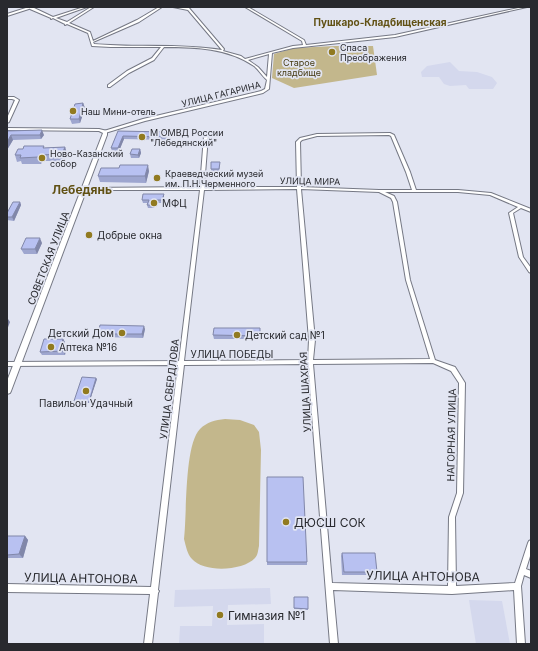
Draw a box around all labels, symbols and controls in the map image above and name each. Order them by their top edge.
district label: Пушкаро-Кладбищенская [313,16,447,29]
place label: Спаса Преображения [340,42,407,63]
marker: Спаса Преображения [327,47,337,57]
park label: Старое кладбище [277,57,321,78]
street label: УЛИЦА ГАГАРИНА [180,79,262,109]
marker: Наш Мини-отель [68,106,78,116]
place label: Наш Мини-отель [81,106,156,117]
place label: М ОМВД России "Лебедянский" [150,127,224,148]
marker: М ОМВД России "Лебедянский" [137,132,147,142]
place label: Ново-Казанский собор [50,148,123,169]
marker: Ново-Казанский собор [37,153,47,163]
place label: Краеведческий музей им. П.Н.Черменного [165,168,263,189]
marker: Краеведческий музей им. П.Н.Черменного [152,173,162,183]
street label: УЛИЦА МИРА [280,175,340,187]
district label: Лебедянь [52,182,112,197]
place label: МФЦ [162,197,187,209]
marker: МФЦ [149,198,159,208]
street label: СОВЕТСКАЯ УЛИЦА [25,209,71,306]
place label: Добрые окна [97,229,162,241]
marker: Добрые окна [84,230,94,240]
place label: Детский Дом [48,327,114,339]
marker: Детский Дом [117,328,127,338]
place label: Детский сад №1 [245,329,325,341]
marker: Детский сад №1 [232,330,242,340]
street label: УЛИЦА СВЕРДЛОВА [157,338,181,440]
place label: Аптека №16 [59,341,117,353]
marker: Аптека №16 [46,342,56,352]
street label: УЛИЦА ПОБЕДЫ [191,348,273,360]
street label: УЛИЦА ШАХРАЯ [297,351,313,433]
marker: Павильон Удачный [81,386,91,396]
street label: НАГОРНАЯ УЛИЦА [444,388,458,482]
place label: Павильон Удачный [39,397,133,409]
place label: ДЮСШ СОК [294,515,366,530]
marker: ДЮСШ СОК [281,517,291,527]
street label: УЛИЦА АНТОНОВА [366,568,480,584]
street label: УЛИЦА АНТОНОВА [24,570,138,586]
place label: Гимназия №1 [228,608,305,623]
marker: Гимназия №1 [215,610,225,620]

